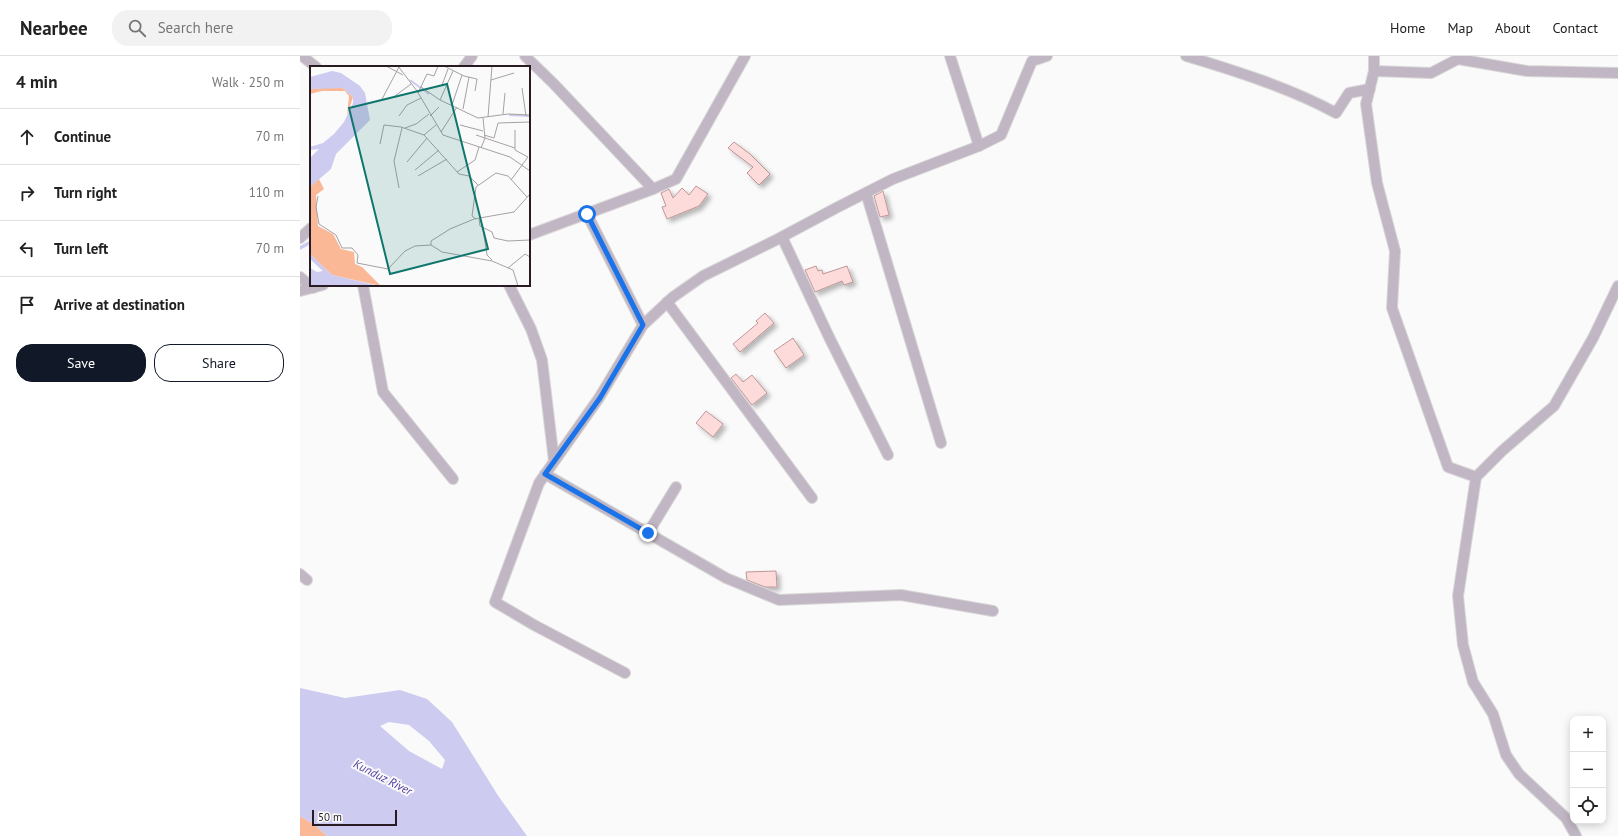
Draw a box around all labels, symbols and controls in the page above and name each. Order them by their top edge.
search box [112,10,392,46]
text: Nearbee [20,16,88,40]
icon: search [126,17,148,39]
text: Search here [158,18,233,37]
text: Home [1390,19,1425,37]
text: Map [1447,19,1473,37]
text: About [1495,19,1531,37]
text: Contact [1553,19,1598,37]
inset map [310,66,530,286]
text: 4 min [16,71,57,93]
text: Walk · 250 m [212,74,284,91]
icon: ahead [16,126,38,148]
text: Continue [54,127,111,146]
text: 70 m [256,128,284,145]
icon: right [16,182,38,204]
text: Turn right [54,183,117,202]
text: 110 m [249,184,284,201]
route start [578,205,596,223]
icon: left [16,238,38,260]
text: Turn left [54,239,108,258]
text: 70 m [256,240,284,257]
icon: arrive [16,294,38,316]
text: Arrive at destination [54,295,185,314]
button: Save [16,344,146,382]
button: Share [154,344,284,382]
route end [639,524,657,542]
map controls [1570,716,1606,824]
button: + [1570,716,1606,752]
button: − [1570,752,1606,788]
water label: Kunduz River [351,756,416,799]
button: locate [1570,788,1606,824]
scale bar [312,808,397,827]
text: 50 m [318,810,342,824]

